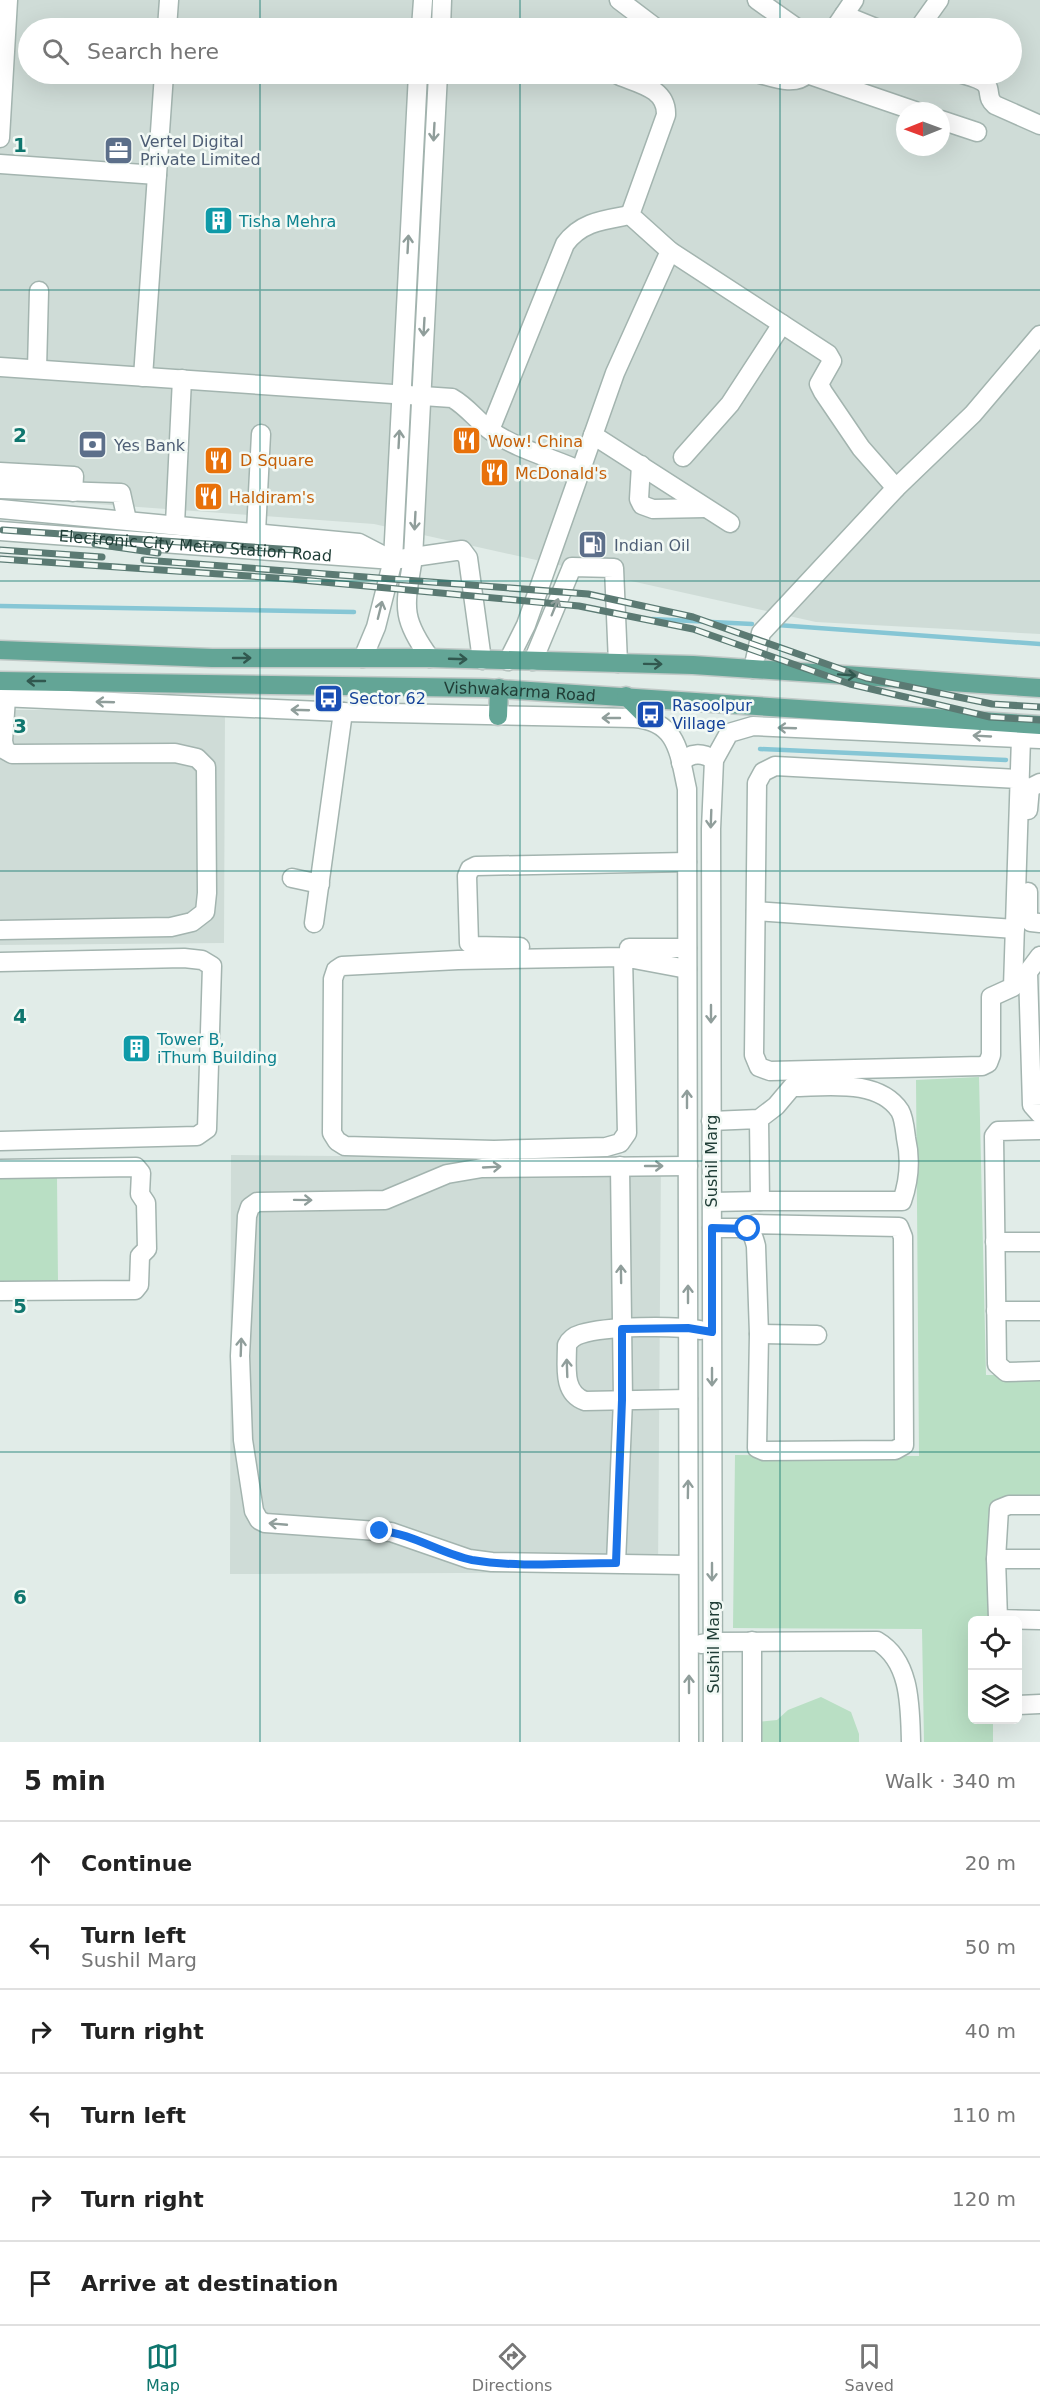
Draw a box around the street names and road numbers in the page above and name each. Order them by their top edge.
street label: Electronic City Metro Station Road [58,526,333,565]
street label: Vishwakarma Road [444,678,596,705]
street label: Sushil Marg [702,1115,721,1207]
street label: Sushil Marg [704,1601,723,1693]

